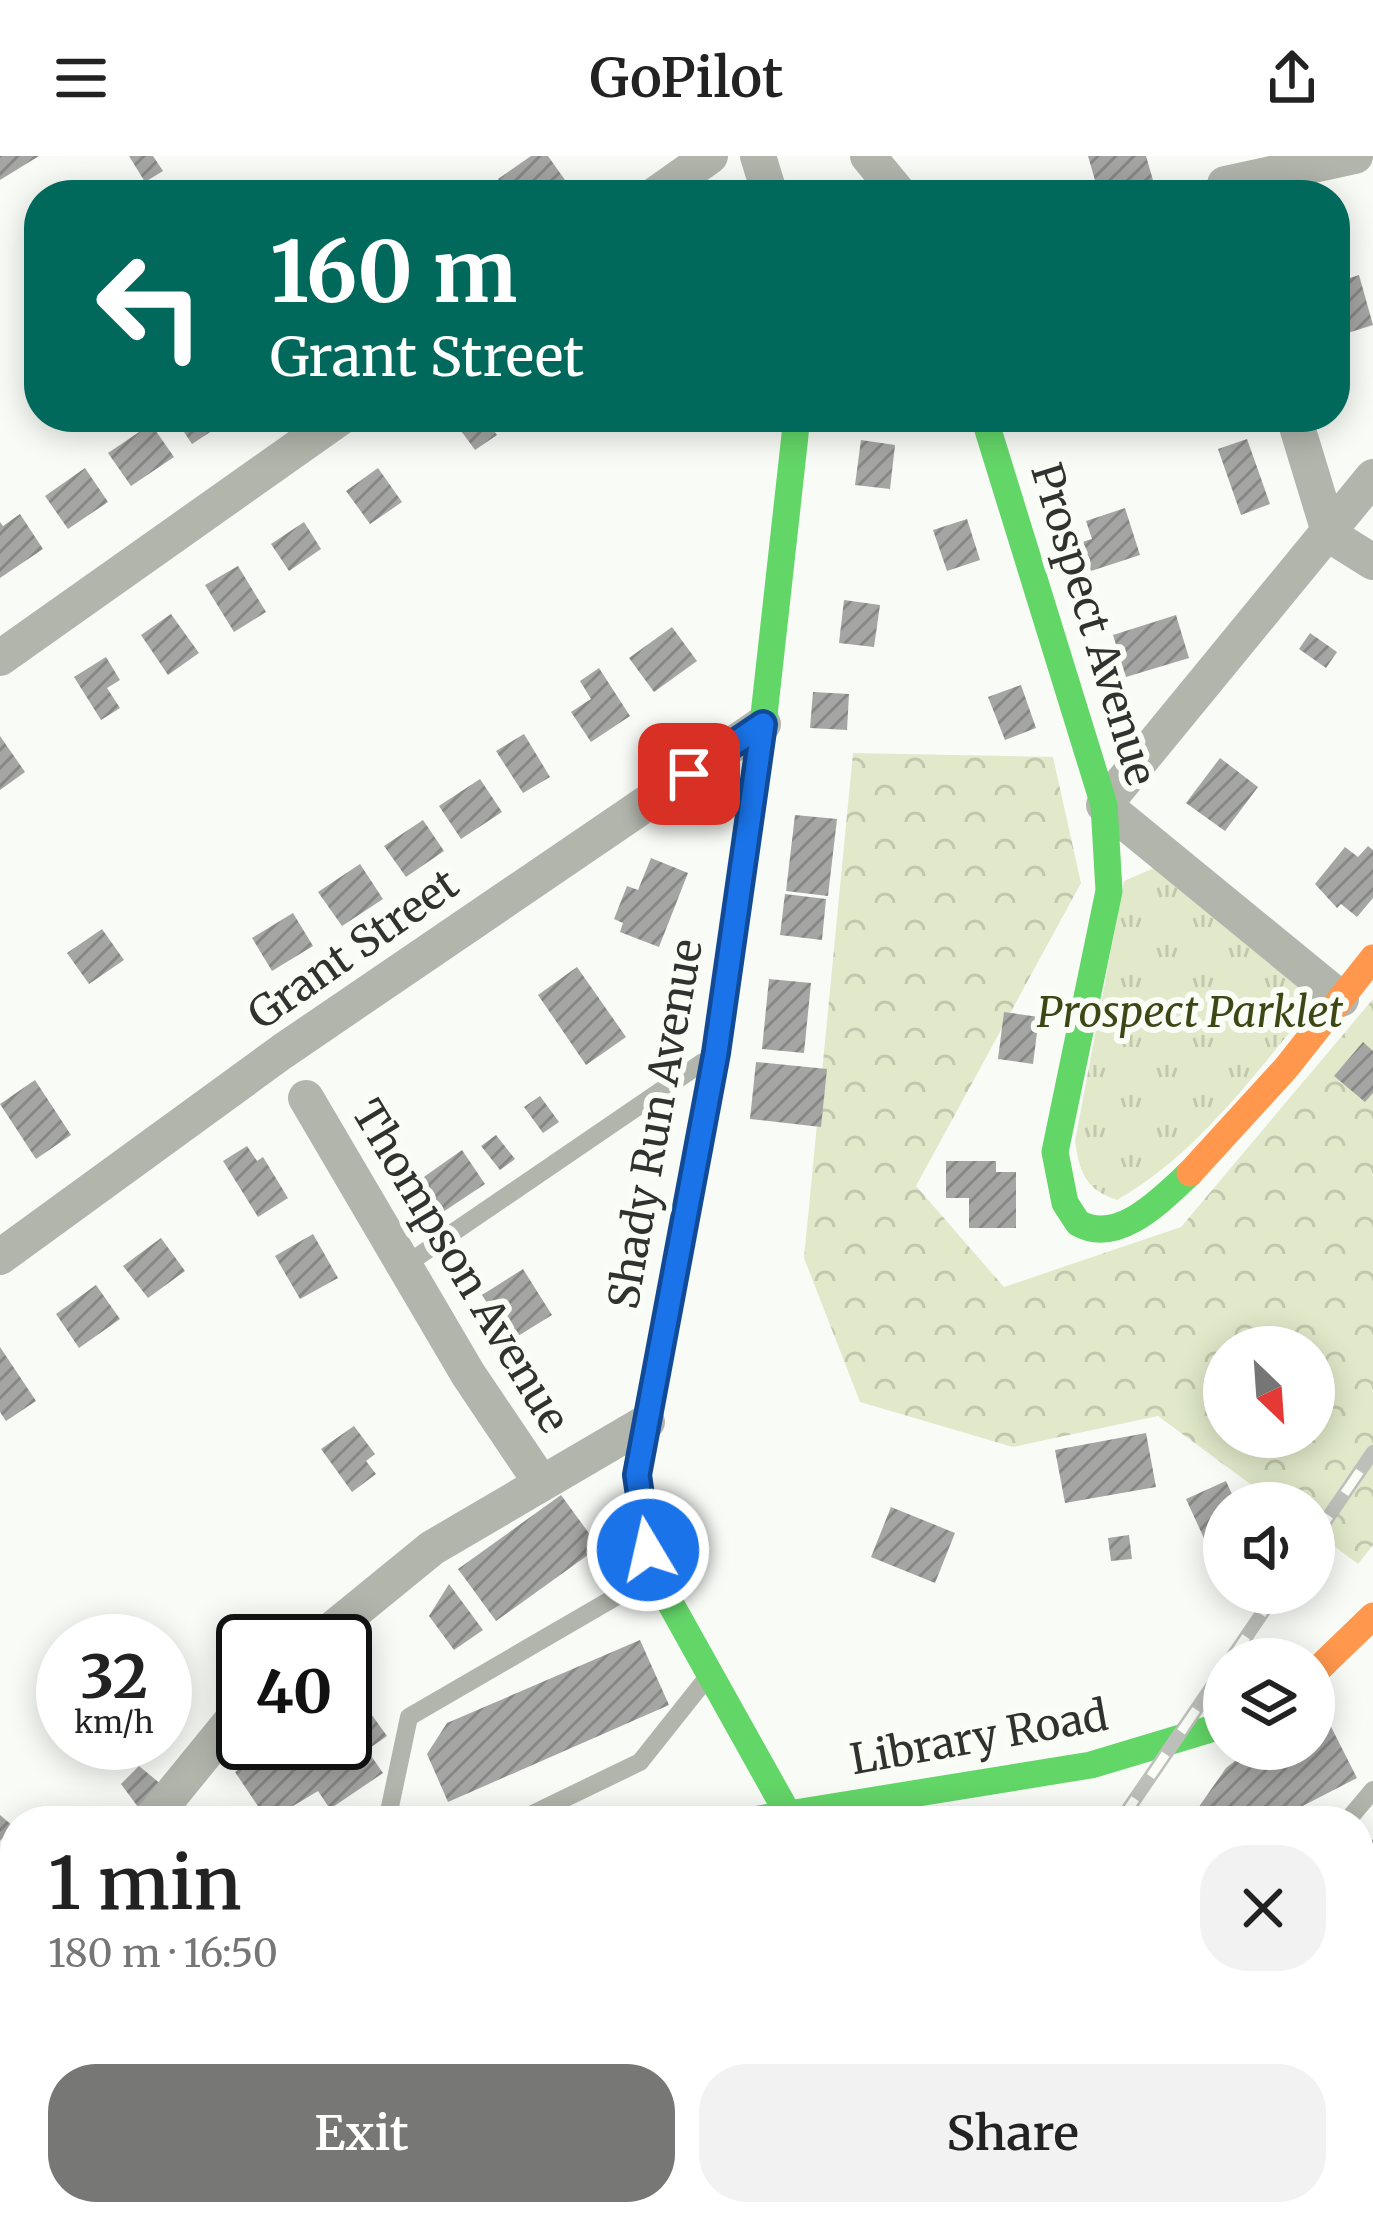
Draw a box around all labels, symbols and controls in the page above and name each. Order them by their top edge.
text: GoPilot [590,44,783,112]
icon: menu [48,45,114,111]
icon: share [1259,45,1325,111]
text: 160 m [270,219,517,325]
icon: left [72,228,228,384]
text: Grant Street [270,323,584,391]
street label: Prospect Avenue [1020,457,1168,791]
pin [638,723,740,825]
icon: arrive [656,741,722,807]
street label: Grant Street [238,858,468,1040]
street label: Shady Run Avenue [597,935,713,1313]
park label: Prospect Parklet [1037,986,1344,1038]
street label: Thompson Avenue [341,1090,581,1442]
north arrow [1203,1326,1335,1458]
map controls [1203,1326,1335,1770]
button: sound [1203,1482,1335,1614]
position arrow [585,1487,711,1613]
speed limit sign: 40 [216,1614,372,1770]
button: layers [1203,1638,1335,1770]
text: 32 [80,1639,148,1714]
street label: Library Road [846,1689,1112,1785]
text: km/h [74,1703,154,1741]
text: 1 min [48,1838,242,1929]
button: close [1200,1845,1326,1971]
text: 180 m · 16:50 [48,1929,278,1978]
button: Exit [48,2064,675,2202]
button: Share [699,2064,1326,2202]

